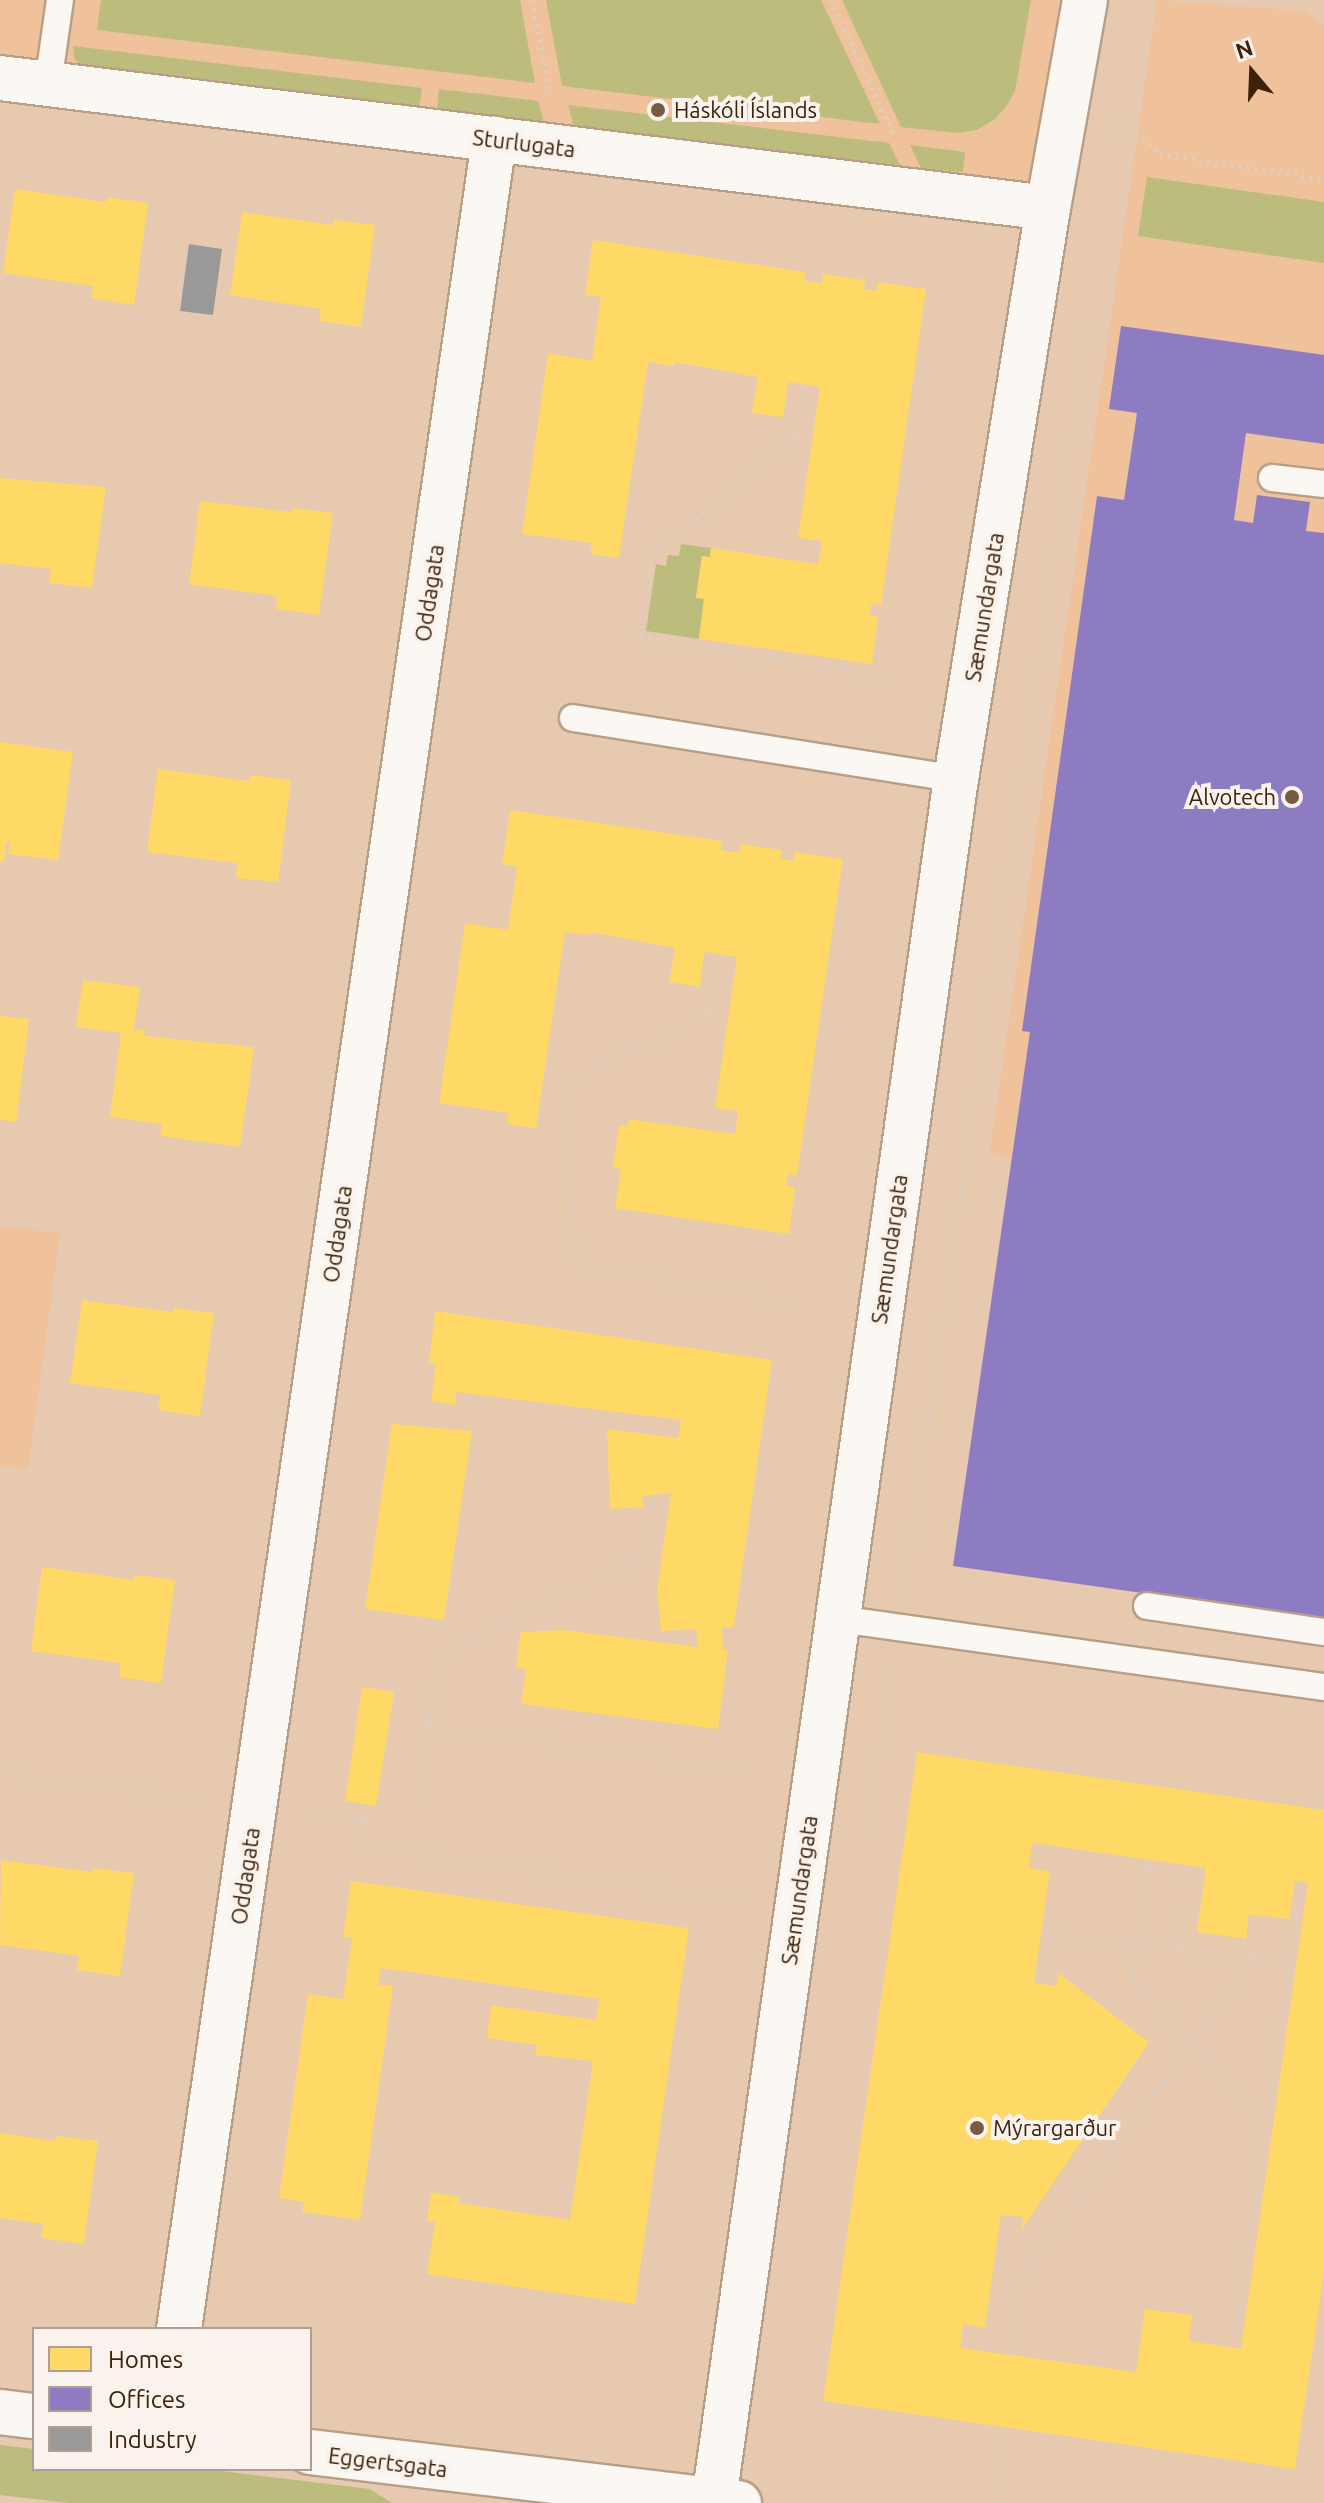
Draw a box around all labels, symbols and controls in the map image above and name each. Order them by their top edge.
north arrow [1212,32,1292,112]
text: N [1232,34,1256,63]
place label: Háskóli Íslands [674,97,817,123]
marker: Háskóli Íslands [649,101,667,119]
street label: Sturlugata [471,124,577,162]
street label: Sæmundargata [959,530,1009,684]
street label: Oddagata [409,543,449,643]
place label: Alvotech [1189,784,1276,810]
marker: Alvotech [1283,788,1301,806]
street label: Sæmundargata [865,1172,913,1326]
street label: Oddagata [317,1184,357,1284]
street label: Sæmundargata [775,1813,823,1967]
street label: Oddagata [225,1826,265,1926]
place label: Mýrargarður [993,2115,1116,2141]
marker: Mýrargarður [968,2119,986,2137]
legend [32,2327,312,2471]
text: Homes [108,2346,183,2373]
text: Offices [108,2386,186,2413]
text: Industry [108,2426,197,2453]
street label: Eggertsgata [327,2442,449,2482]

